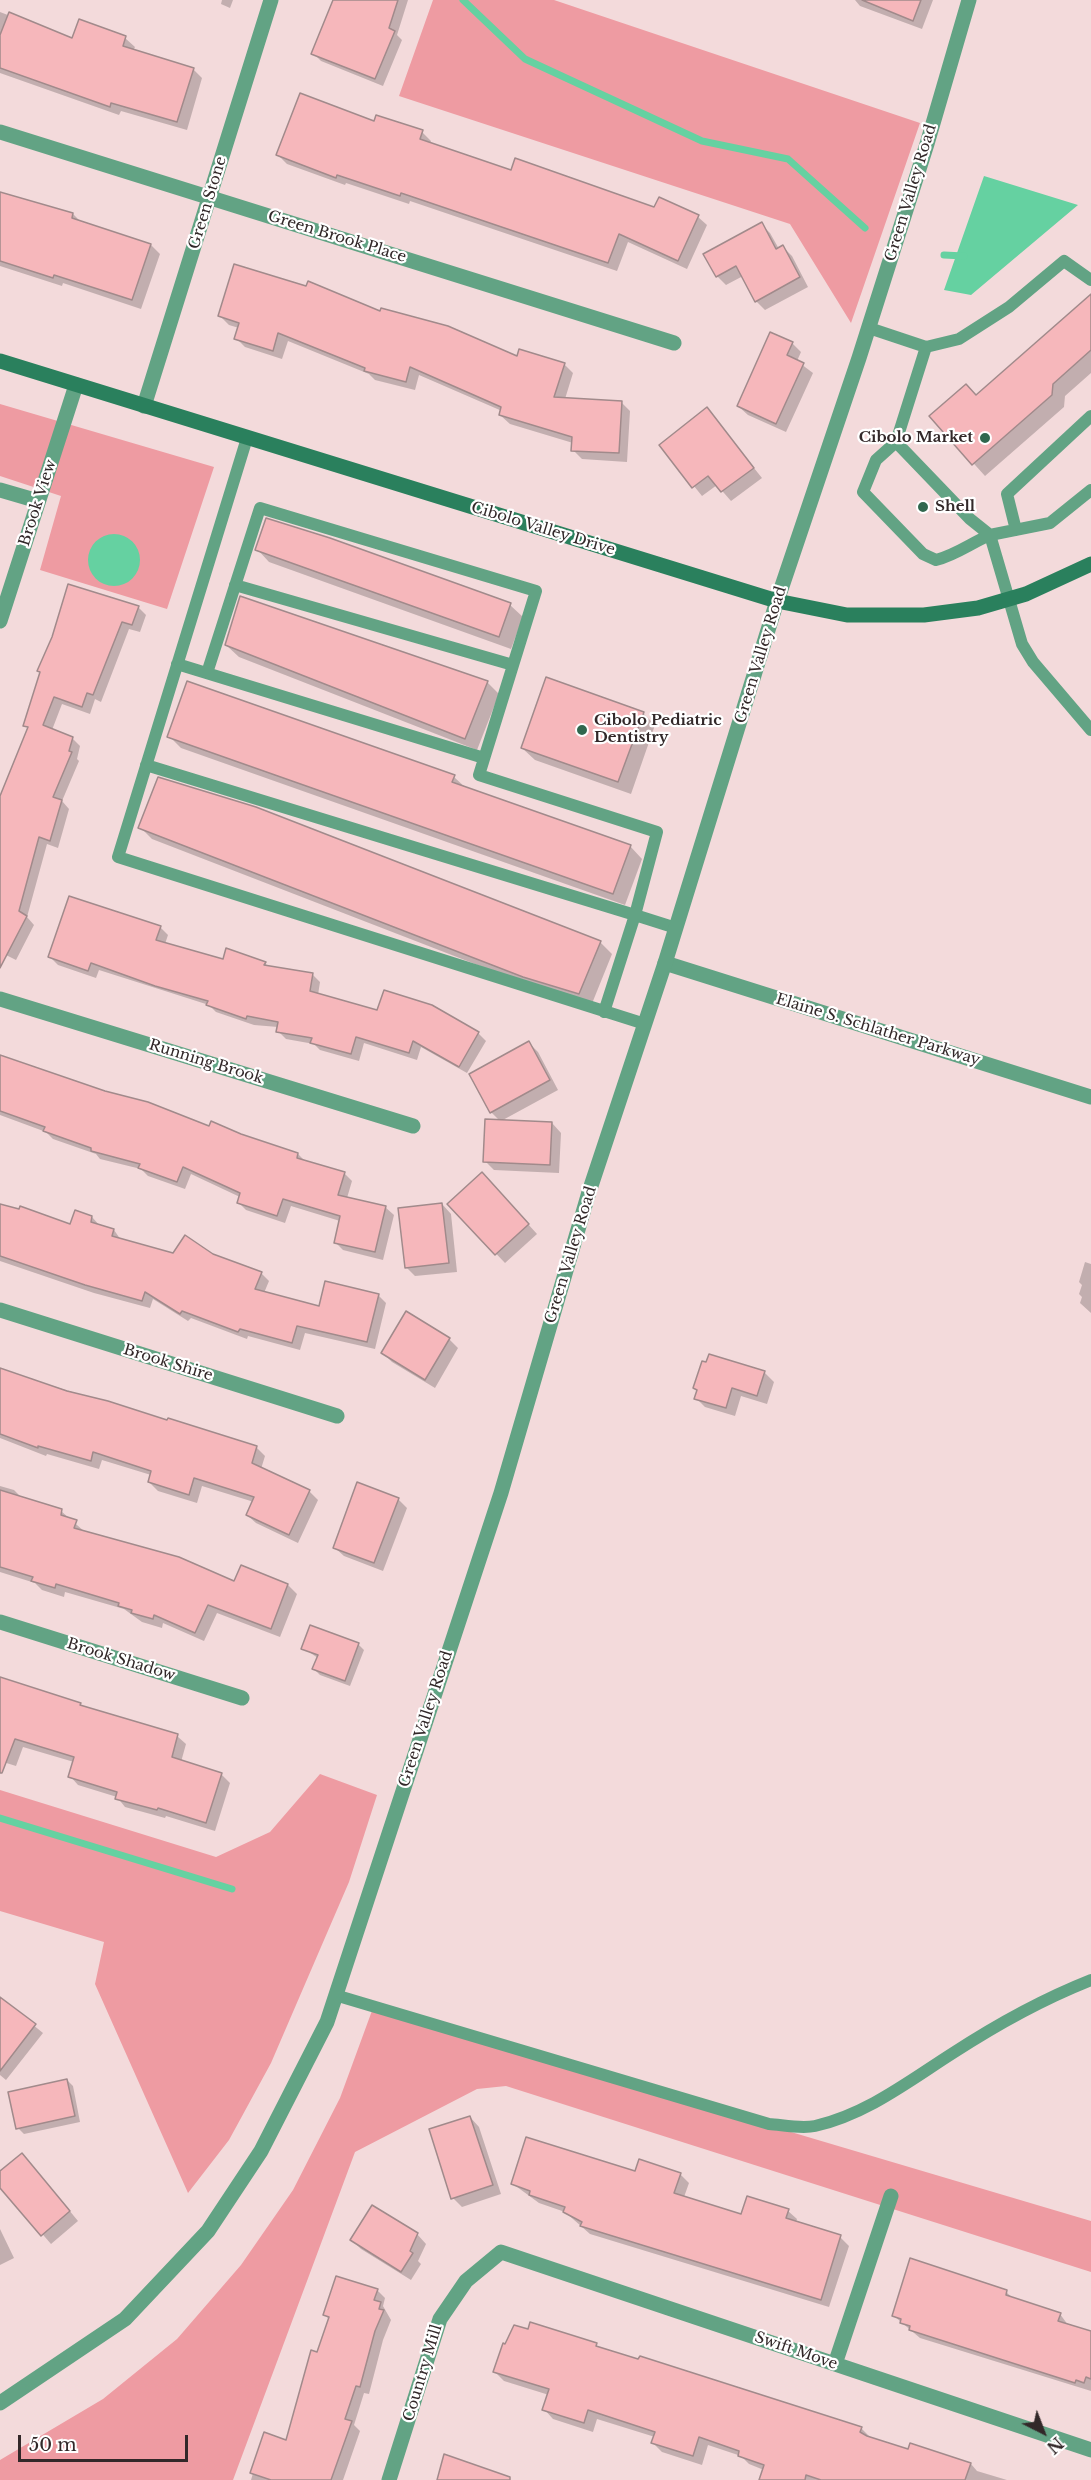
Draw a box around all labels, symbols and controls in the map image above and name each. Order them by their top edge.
street label: Green Valley Road [882,122,940,264]
street label: Green Stone [185,155,231,251]
street label: Green Brook Place [266,207,408,267]
place label: Cibolo Market [859,429,973,447]
marker: Cibolo Market [978,431,992,445]
street label: Brook View [16,458,60,548]
place label: Shell [935,498,975,516]
street label: Cibolo Valley Drive [469,499,617,559]
marker: Shell [916,500,930,514]
street label: Green Valley Road [732,584,790,726]
place label: Cibolo Pediatric Dentistry [594,712,722,747]
marker: Cibolo Pediatric Dentistry [575,723,589,737]
street label: Elaine S. Schlather Parkway [774,990,982,1070]
street label: Running Brook [147,1036,265,1088]
street label: Green Valley Road [542,1184,600,1326]
street label: Brook Shire [121,1341,215,1385]
street label: Brook Shadow [65,1635,177,1685]
street label: Green Valley Road [395,1648,457,1790]
street label: Country Mill [400,2322,446,2424]
street label: Swift Move [752,2328,840,2374]
north arrow [1013,2402,1073,2462]
scale bar [21,2423,190,2461]
text: N [1043,2433,1067,2458]
text: 50 m [29,2434,77,2456]

